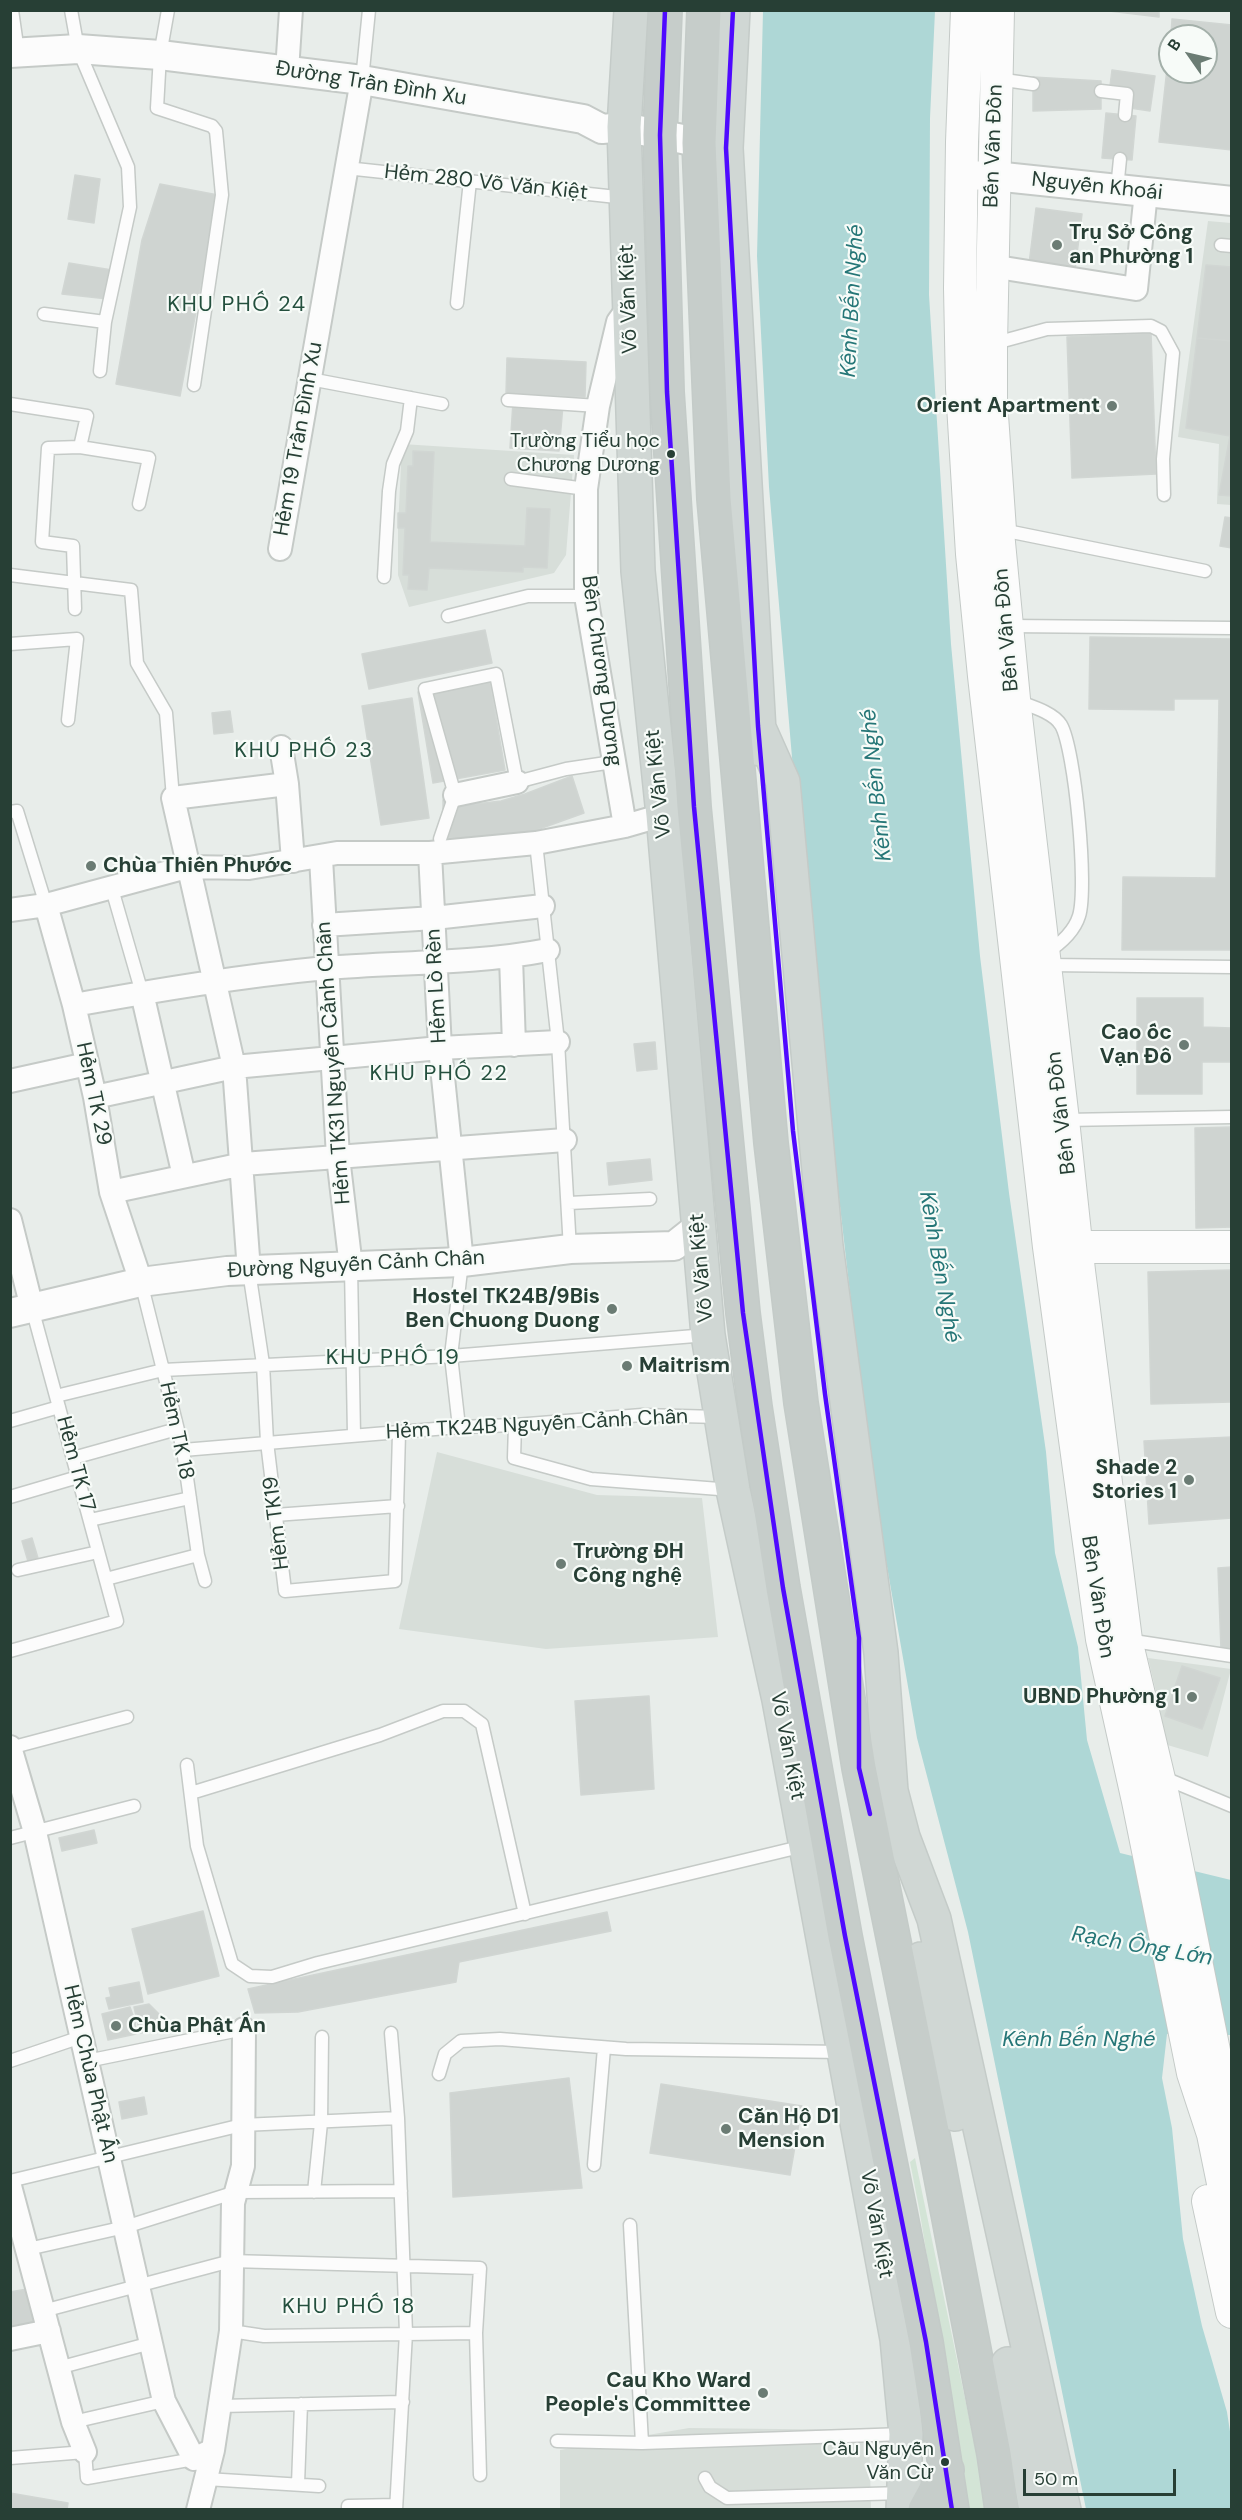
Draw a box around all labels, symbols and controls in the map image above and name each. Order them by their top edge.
north arrow [1158,24,1218,84]
text: B [1163,35,1186,55]
street label: Đường Trần Ðình Xu [274,56,468,112]
street label: Bến Vân Đồn [979,84,1009,208]
street label: Hẻm 280 Võ Văn Kiệt [383,160,589,206]
street label: Nguyễn Khoái [1030,168,1164,206]
place label: Trụ Sở Công an Phường 1 [1069,220,1193,270]
water label: Kênh Bến Nghé [836,224,870,378]
marker: Trụ Sở Công an Phường 1 [1050,238,1064,252]
street label: Võ Văn Kiệt [614,244,644,354]
district label: KHU PHỐ 24 [167,292,307,318]
street label: Hẻm 19 Trần Ðình Xu [270,340,328,538]
place label: Orient Apartment [916,393,1100,419]
marker: Orient Apartment [1105,399,1119,413]
place label: Trường Tiểu học Chương Dương [510,430,660,477]
marker: Trường Tiểu học Chương Dương [665,448,677,460]
street label: Bến Vân Đồn [989,567,1025,693]
street label: Bến Chương Dương [575,574,627,768]
water label: Kênh Bến Nghé [856,707,898,863]
street label: Võ Văn Kiệt [641,728,677,840]
district label: KHU PHỐ 23 [234,738,374,764]
place label: Chùa Thiên Phước [103,853,292,879]
marker: Chùa Thiên Phước [84,859,98,873]
street label: Hẻm TK31 Nguyễn Cảnh Chân [312,921,356,1205]
street label: Hẻm Lò Rèn [421,928,453,1044]
place label: Cao ốc Vạn Đô [1100,1020,1172,1070]
marker: Cao ốc Vạn Đô [1177,1038,1191,1052]
street label: Hẻm TK 29 [70,1040,116,1148]
street label: Bến Vân Đồn [1042,1050,1082,1176]
district label: KHU PHỐ 22 [369,1061,509,1087]
water label: Kênh Bến Nghé [913,1189,965,1345]
street label: Võ Văn Kiệt [685,1212,719,1324]
street label: Đường Nguyễn Cảnh Chân [227,1246,485,1284]
place label: Hostel TK24B/9Bis Ben Chuong Duong [405,1284,600,1334]
marker: Hostel TK24B/9Bis Ben Chuong Duong [605,1302,619,1316]
district label: KHU PHỐ 19 [326,1345,460,1371]
place label: Maitrism [639,1353,730,1379]
marker: Maitrism [620,1359,634,1373]
street label: Hẻm TK 18 [153,1380,199,1482]
street label: Hẻm TK24B Nguyễn Cảnh Chân [385,1404,689,1446]
street label: Hẻm TK 17 [50,1414,100,1514]
place label: Shade 2 Stories 1 [1092,1455,1177,1505]
marker: Shade 2 Stories 1 [1182,1473,1196,1487]
street label: Hẻm TK19 [259,1475,295,1571]
street label: Bến Vân Đồn [1075,1534,1119,1660]
place label: Trường ĐH Công nghệ [573,1539,684,1589]
marker: Trường ĐH Công nghệ [554,1557,568,1571]
place label: UBND Phường 1 [1023,1684,1180,1710]
street label: Võ Văn Kiệt [764,1690,810,1802]
marker: UBND Phường 1 [1185,1690,1199,1704]
water label: Rạch Ông Lớn [1070,1922,1214,1972]
street label: Hẻm Chùa Phật Ấn [57,1982,123,2166]
place label: Chùa Phật Ấn [128,2013,266,2039]
marker: Chùa Phật Ấn [109,2019,123,2033]
water label: Kênh Bến Nghé [1002,2027,1156,2053]
place label: Căn Hộ D1 Mension [738,2104,839,2154]
marker: Căn Hộ D1 Mension [719,2122,733,2136]
street label: Võ Văn Kiệt [854,2168,898,2280]
district label: KHU PHỐ 18 [282,2294,416,2320]
place label: Cau Kho Ward People's Committee [545,2368,751,2418]
marker: Cau Kho Ward People's Committee [756,2386,770,2400]
place label: Cầu Nguyễn Văn Cừ [823,2438,934,2485]
marker: Cầu Nguyễn Văn Cừ [939,2456,951,2468]
scale bar [1026,2457,1179,2495]
text: 50 m [1034,2467,1078,2491]

